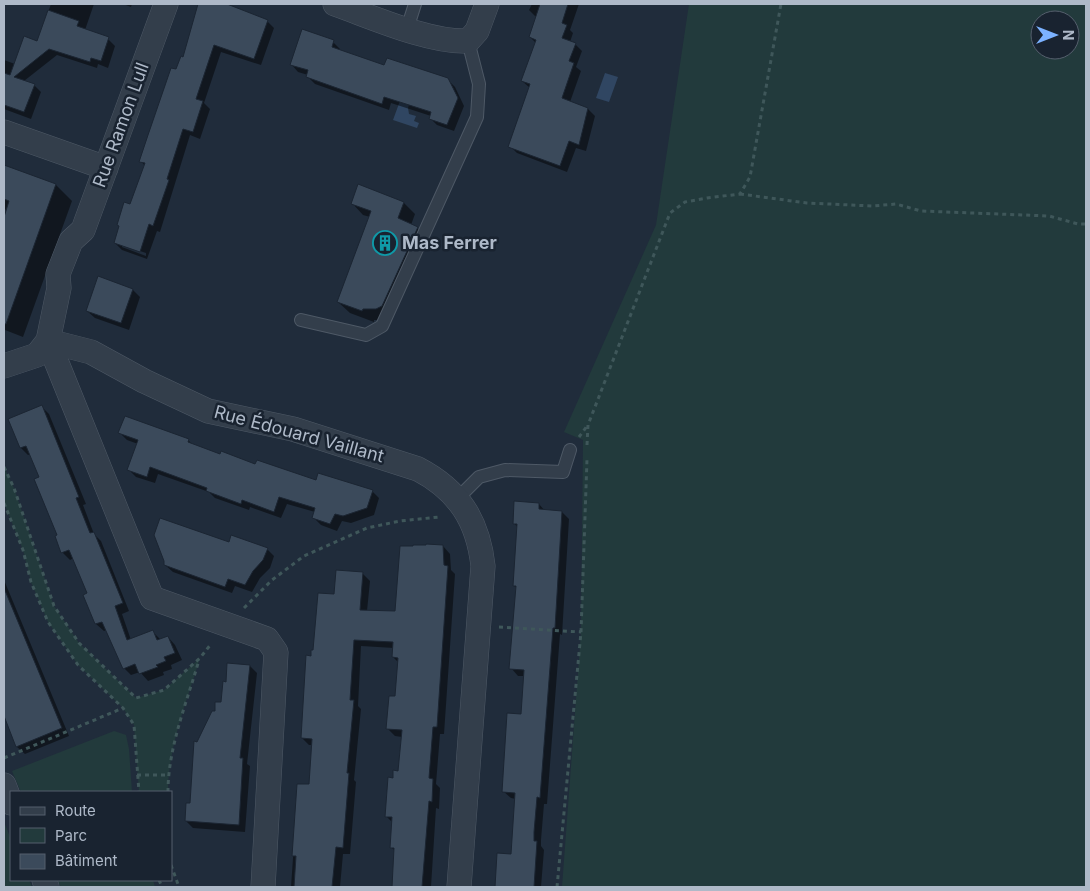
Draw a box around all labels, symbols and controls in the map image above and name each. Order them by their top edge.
north arrow [1030,10,1080,60]
text: N [1060,30,1077,40]
street label: Rue Ramon Lull [88,60,153,190]
building icon: Mas Ferrer [372,230,398,256]
place label: Mas Ferrer [402,232,497,253]
street label: Rue Édouard Vaillant [212,400,387,466]
legend [10,791,172,881]
text: Route [55,801,96,820]
text: Parc [55,826,87,845]
text: Bâtiment [55,851,118,870]

